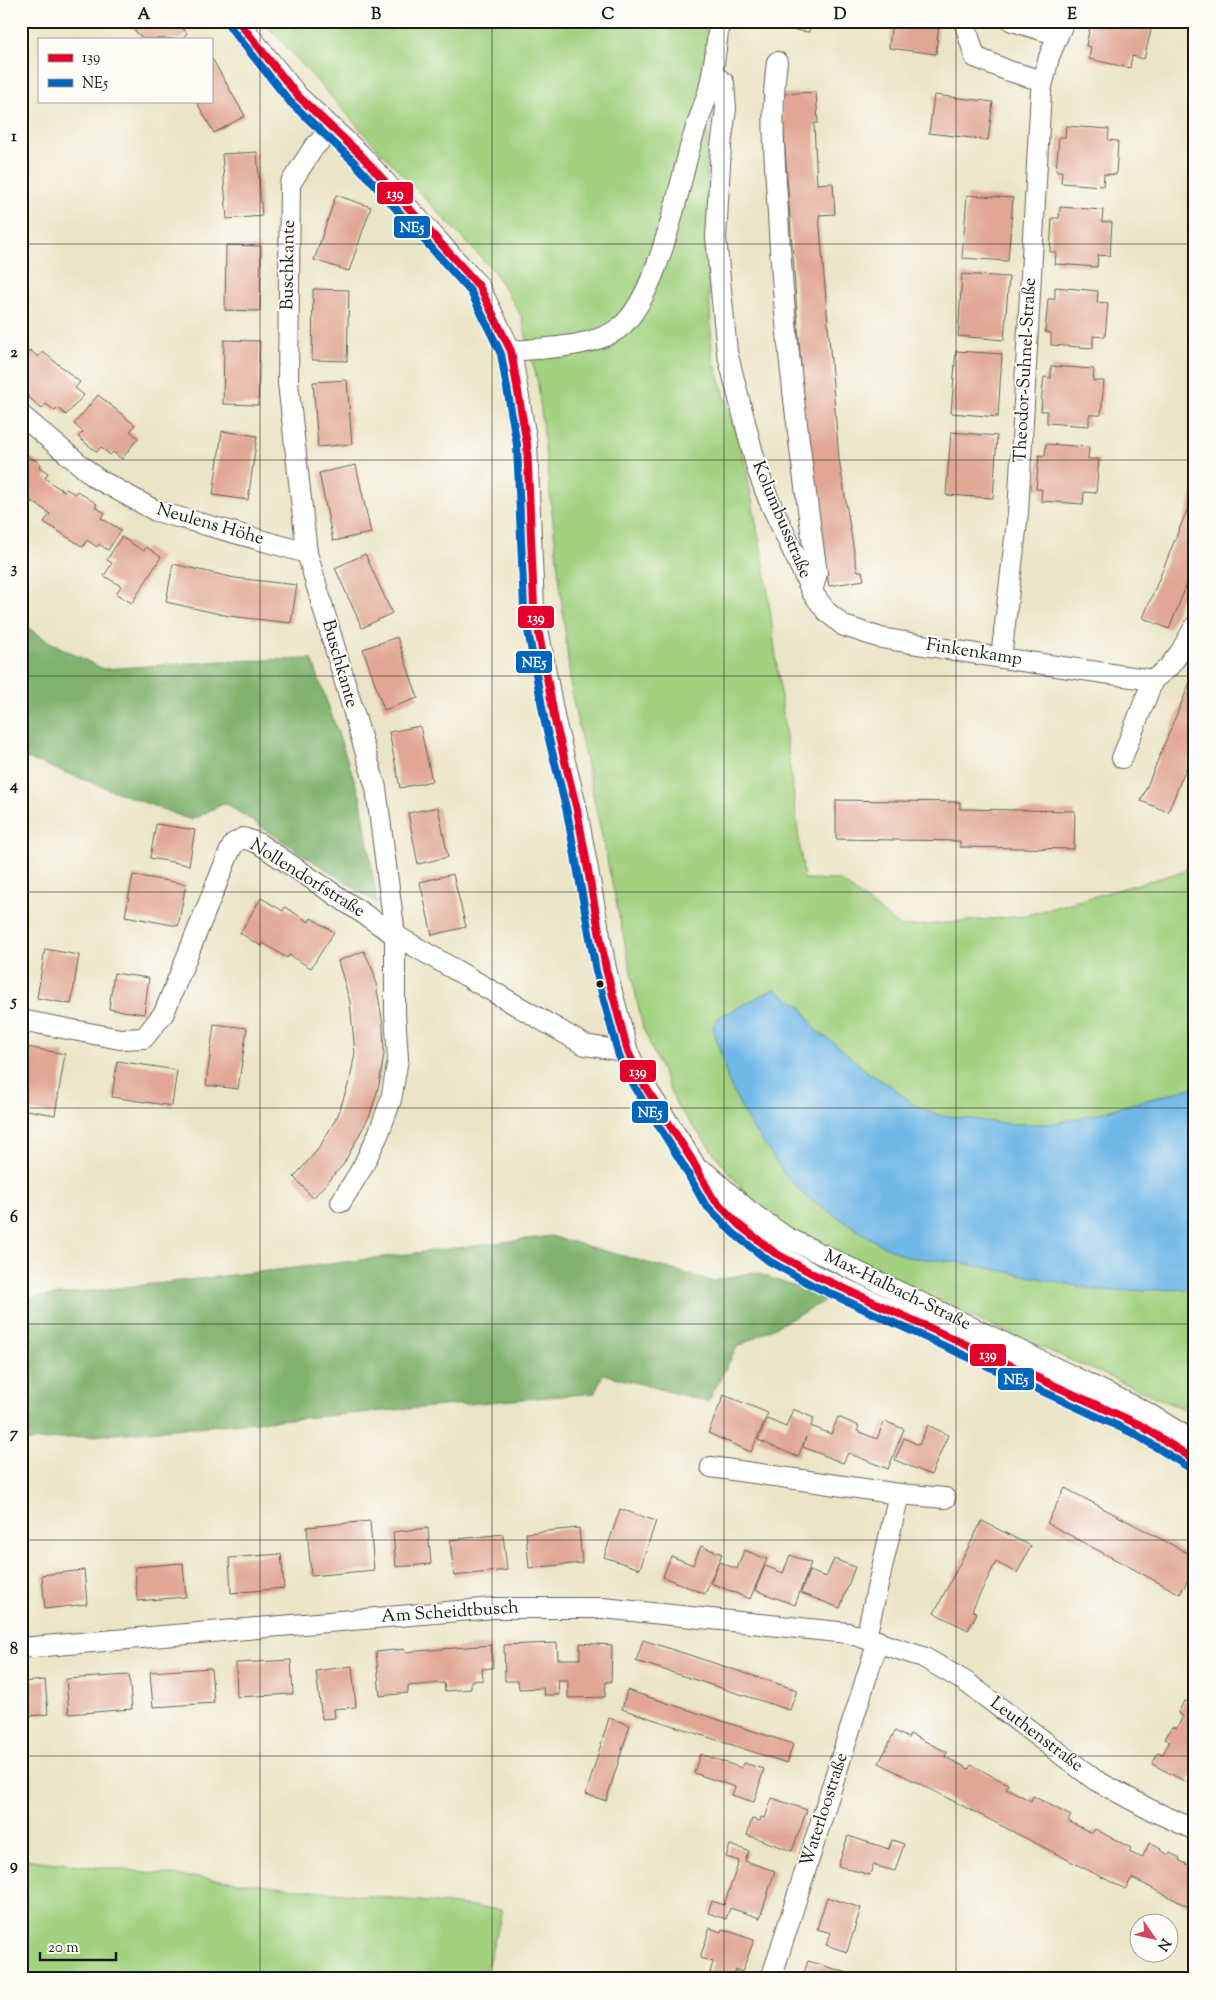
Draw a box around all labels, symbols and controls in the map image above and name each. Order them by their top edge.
text: A [138,4,151,27]
text: B [371,4,381,27]
text: C [602,4,615,27]
text: D [834,4,847,27]
text: E [1067,4,1077,27]
legend [38,38,212,102]
text: 139 [82,48,100,69]
text: NE5 [82,74,108,95]
text: 1 [11,126,17,149]
line badge: 139 [376,181,414,205]
text: 139 [386,185,404,205]
line badge: NE5 [393,215,431,239]
text: NE5 [400,219,424,239]
street label: Buschkante [275,220,303,310]
street label: Theodor-Suhnel-Straße [1008,277,1044,463]
text: 2 [10,342,18,365]
street label: Kolumbusstraße [745,457,817,583]
street label: Neulens Höhe [153,497,267,553]
text: 3 [11,558,18,581]
line badge: 139 [517,605,555,629]
text: 139 [527,609,545,629]
street label: Buschkante [314,617,364,711]
street label: Finkenkamp [924,633,1024,673]
line badge: NE5 [515,650,553,674]
text: NE5 [522,654,546,674]
text: 4 [9,775,18,798]
street label: Nollendorfstraße [244,833,370,925]
unlabelled marker [595,979,605,989]
text: 5 [9,991,17,1014]
line badge: 139 [619,1059,657,1083]
text: 139 [629,1063,647,1083]
line badge: NE5 [631,1100,669,1124]
text: NE5 [638,1104,662,1124]
text: 6 [10,1207,18,1230]
street label: Max-Halbach-Straße [819,1244,975,1338]
line badge: 139 [969,1343,1007,1367]
text: 139 [979,1346,997,1366]
line badge: NE5 [997,1367,1035,1391]
text: NE5 [1004,1371,1028,1391]
text: 7 [10,1423,19,1446]
street label: Am Scheidtbusch [380,1595,520,1631]
text: 8 [10,1639,18,1662]
street label: Leuthenstraße [984,1691,1088,1779]
street label: Waterloostraße [794,1749,856,1871]
text: 9 [10,1855,18,1878]
north arrow [1128,1912,1178,1962]
scale bar [40,1930,116,1962]
text: N [1152,1934,1175,1954]
text: 20 m [48,1938,79,1959]

